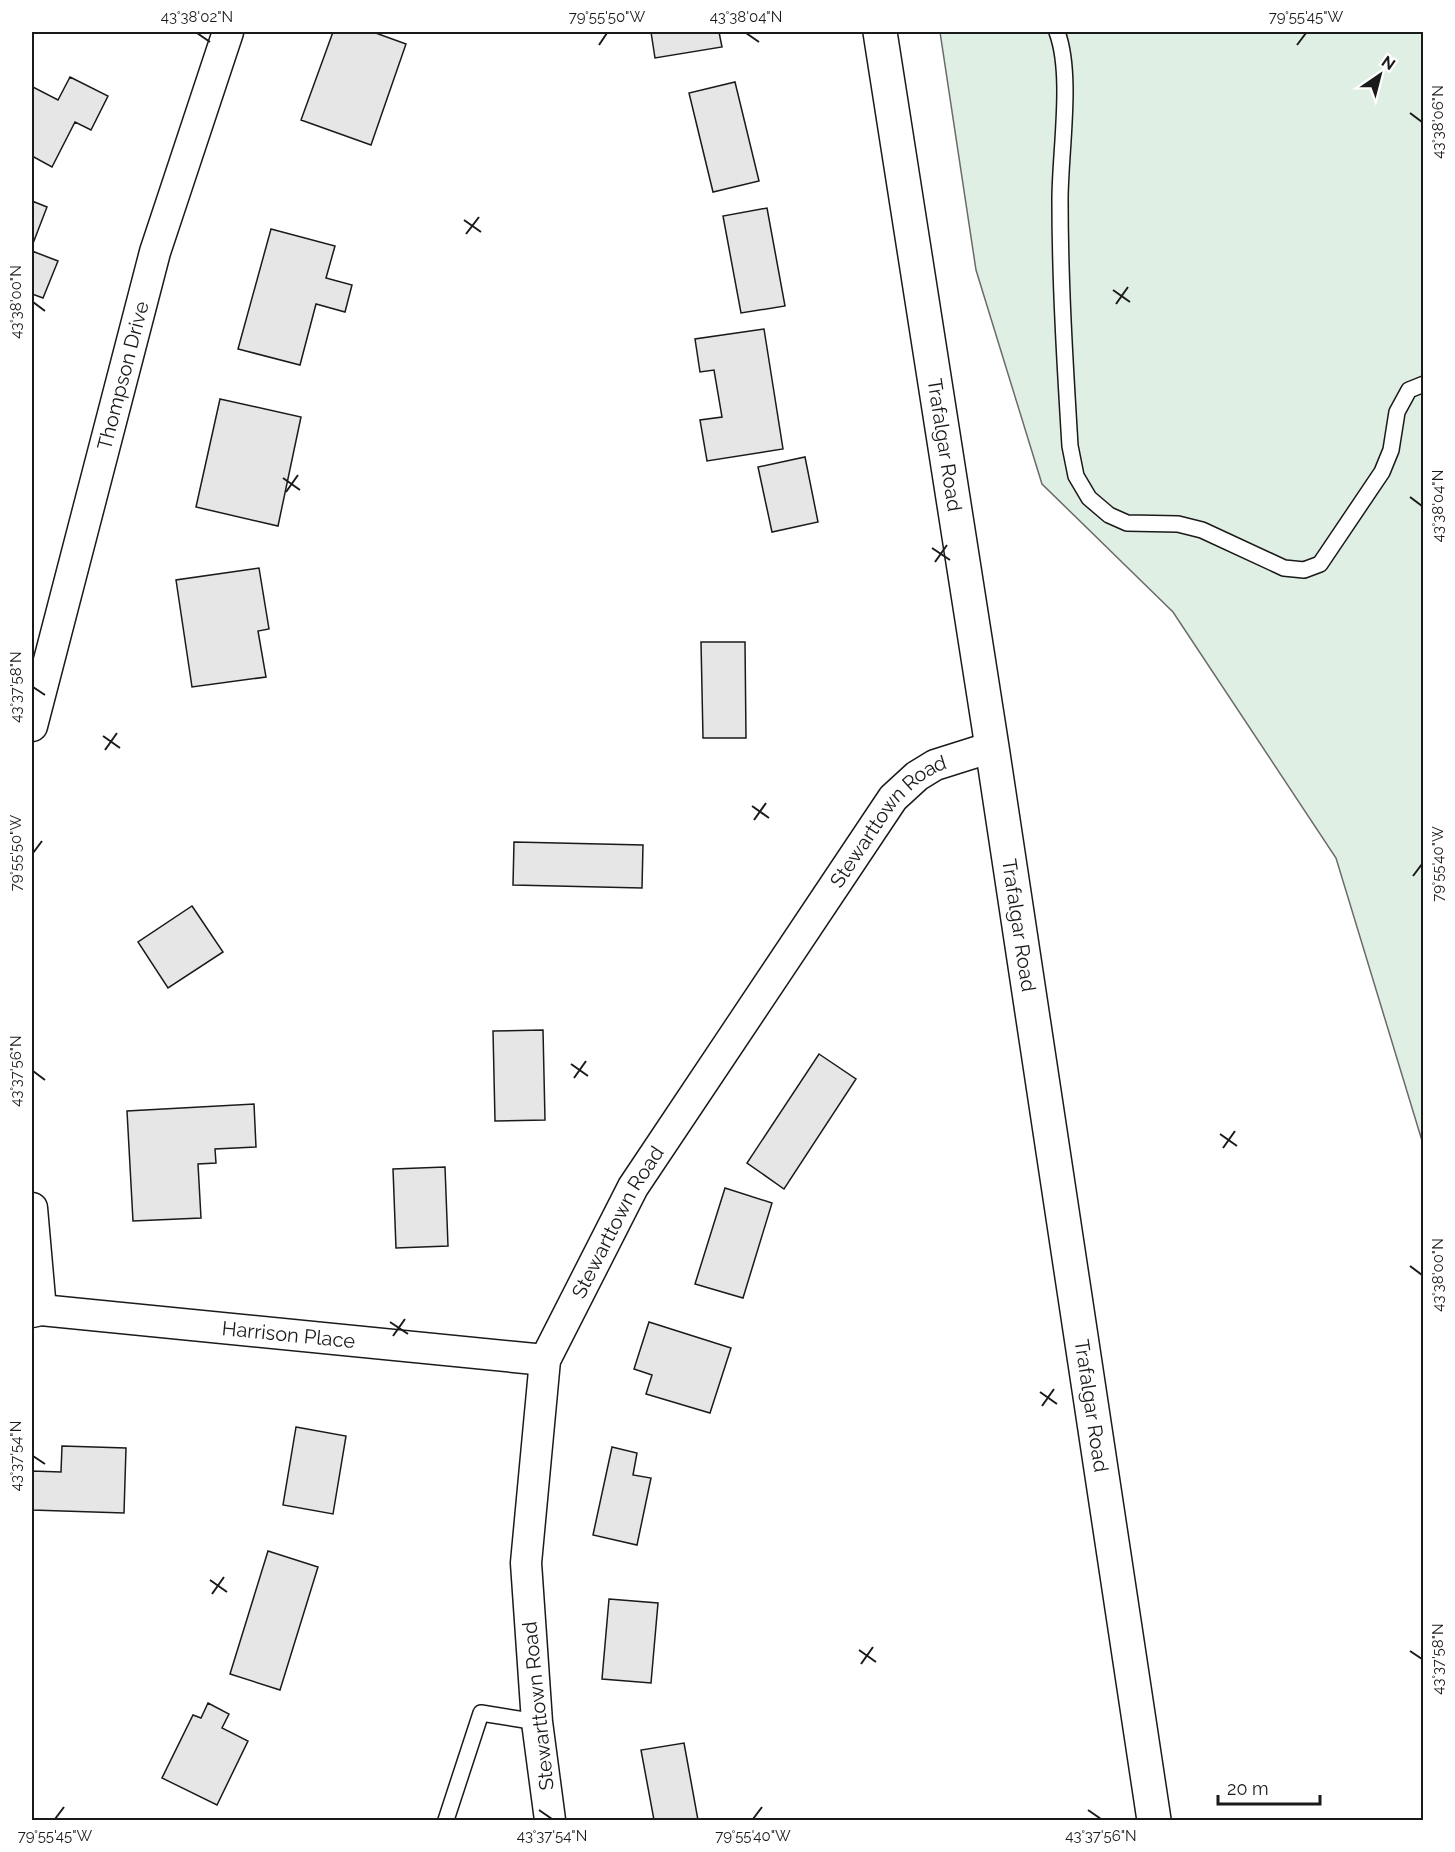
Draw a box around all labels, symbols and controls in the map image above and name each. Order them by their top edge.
text: 43°38'02"N [161,8,233,26]
text: 79°55'50"W [569,8,645,26]
text: 43°38'04"N [710,8,782,26]
text: 79°55'45"W [1269,8,1344,26]
north arrow [1350,45,1410,105]
text: N [1378,52,1399,74]
text: 43°38'06"N [1429,85,1447,159]
text: 43°38'00"N [7,265,25,339]
street label: Thompson Drive [92,298,154,453]
street label: Trafalgar Road [922,377,967,513]
text: 43°38'04"N [1429,470,1447,542]
text: 43°37'58"N [7,651,25,723]
street label: Stewarttown Road [825,750,949,892]
text: 79°55'50"W [7,815,25,891]
text: 79°55'40"W [1429,826,1447,902]
street label: Trafalgar Road [997,857,1041,993]
text: 43°37'56"N [7,1035,25,1107]
street label: Stewarttown Road [566,1142,669,1302]
text: 43°38'00"N [1429,1238,1447,1312]
street label: Harrison Place [221,1316,357,1353]
street label: Trafalgar Road [1070,1338,1113,1474]
text: 43°37'54"N [7,1421,25,1491]
street label: Stewarttown Road [517,1620,559,1792]
text: 43°37'58"N [1429,1623,1447,1695]
scale bar [1218,1768,1320,1806]
text: 20 m [1227,1778,1269,1799]
text: 79°55'45"W [18,1827,93,1845]
text: 43°37'54"N [517,1827,587,1845]
text: 79°55'40"W [715,1827,791,1845]
text: 43°37'56"N [1065,1827,1137,1845]

